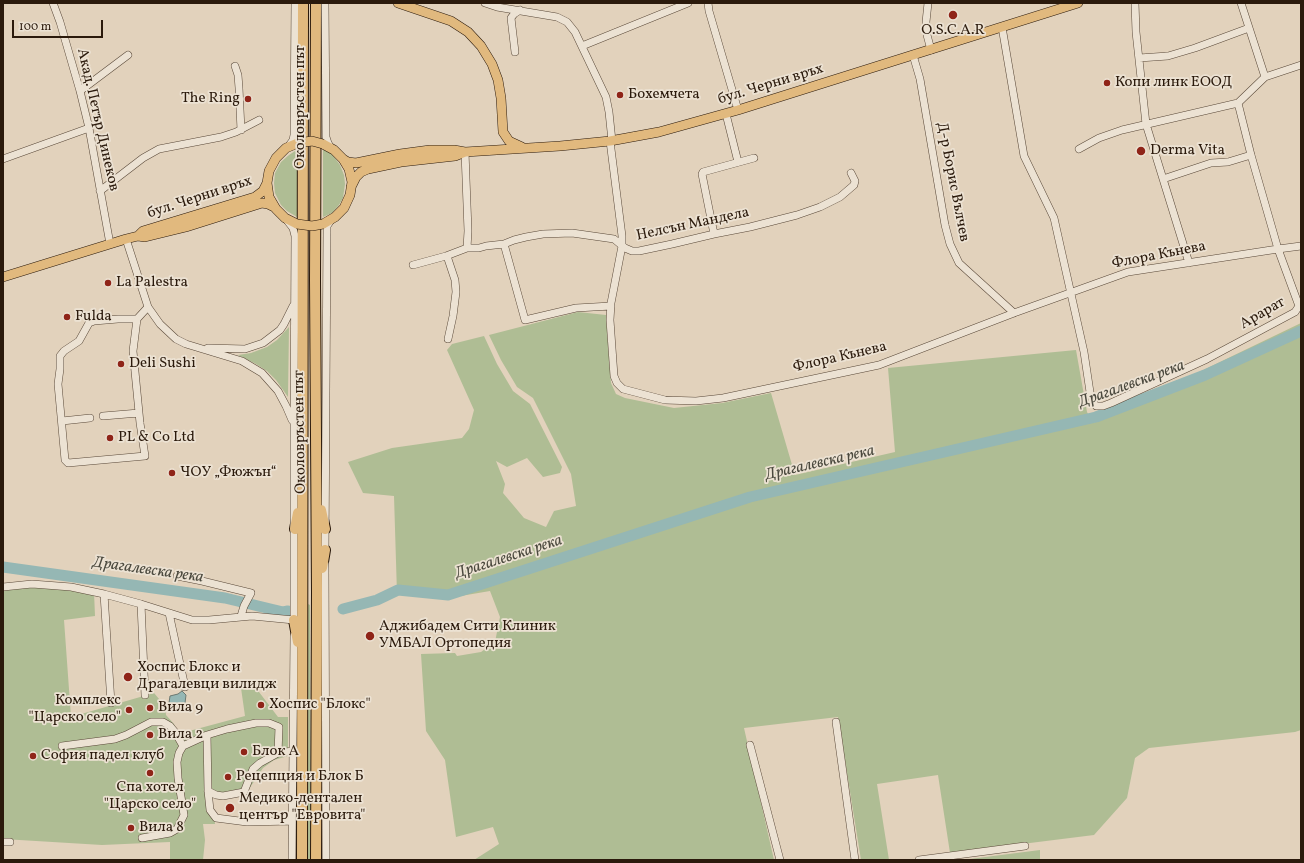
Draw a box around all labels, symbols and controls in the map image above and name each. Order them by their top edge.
marker: O.S.C.A.R [947,9,959,21]
scale bar [14,12,105,38]
text: 100 m [19,19,51,35]
place label: O.S.C.A.R [921,22,985,40]
street label: Околовръстен път [292,45,310,169]
street label: Акад. Петър Динеков [72,47,122,193]
street label: бул. Черни връх [716,60,826,110]
place label: Копи линк ЕООД [1115,74,1232,92]
marker: Копи линк ЕООД [1102,78,1112,88]
place label: Бохемчета [628,86,700,104]
place label: The Ring [181,90,240,108]
marker: Бохемчета [615,90,625,100]
marker: The Ring [243,94,253,104]
street label: Д-р Борис Вълчев [932,121,972,243]
place label: Derma Vita [1150,142,1225,160]
marker: Derma Vita [1135,145,1147,157]
street label: бул. Черни връх [145,173,255,223]
street label: Нелсън Мандела [635,204,751,246]
street label: Флора Кънева [1110,238,1208,274]
place label: La Palestra [116,274,188,292]
marker: La Palestra [103,278,113,288]
street label: Арарат [1237,294,1289,334]
place label: Fulda [75,308,112,326]
marker: Fulda [62,312,72,322]
street label: Флора Кънева [791,338,889,378]
place label: Deli Sushi [129,355,196,373]
water label: Драгалевска река [1076,357,1188,413]
marker: Deli Sushi [116,359,126,369]
street label: Околовръстен път [291,370,311,494]
place label: PL & Co Ltd [118,429,195,447]
marker: PL & Co Ltd [105,433,115,443]
water label: Драгалевска река [763,442,877,486]
place label: ЧОУ „Фюжън“ [180,464,277,482]
marker: ЧОУ „Фюжън“ [167,468,177,478]
water label: Драгалевска река [453,532,565,584]
water label: Драгалевска река [91,554,205,588]
place label: Аджибадем Сити Клиник УМБАЛ Ортопедия [379,618,556,653]
marker: Аджибадем Сити Клиник УМБАЛ Ортопедия [364,630,376,642]
place label: Хоспис Блокс и Драгалевци вилидж [137,659,277,694]
marker: Хоспис Блокс и Драгалевци вилидж [122,671,134,683]
place label: Комплекс "Царско село" [29,692,121,727]
place label: Хоспис "Блокс" [269,696,371,714]
place label: Вила 9 [158,699,203,717]
marker: Хоспис "Блокс" [256,700,266,710]
marker: Вила 9 [145,703,155,713]
marker: Комплекс "Царско село" [124,705,134,715]
place label: Вила 2 [158,726,203,744]
marker: Вила 2 [145,730,155,740]
place label: Блок А [252,743,299,761]
place label: София падел клуб [41,747,164,765]
marker: Блок А [239,747,249,757]
marker: София падел клуб [28,751,38,761]
marker: Спа хотел "Царско село" [145,768,155,778]
place label: Рецепция и Блок Б [236,768,364,786]
marker: Рецепция и Блок Б [223,772,233,782]
place label: Спа хотел "Царско село" [104,779,196,814]
place label: Медико-дентален център "Евровита" [239,790,365,825]
marker: Медико-дентален център "Евровита" [224,802,236,814]
place label: Вила 8 [139,819,184,837]
marker: Вила 8 [126,823,136,833]

